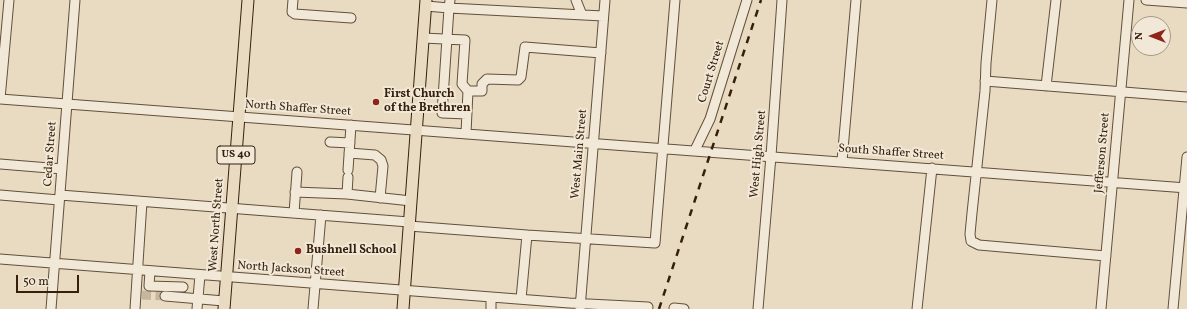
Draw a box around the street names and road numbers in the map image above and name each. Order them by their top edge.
street label: Court Street [696,39,728,105]
street label: North Shaffer Street [244,98,352,120]
street label: West Main Street [569,108,591,200]
street label: West High Street [748,109,770,199]
street label: Jefferson Street [1092,112,1114,194]
street label: Cedar Street [42,121,60,187]
street label: South Shaffer Street [838,142,944,164]
road number: US 40 [217,146,255,164]
street label: West North Street [207,178,227,272]
street label: North Jackson Street [237,259,345,281]

